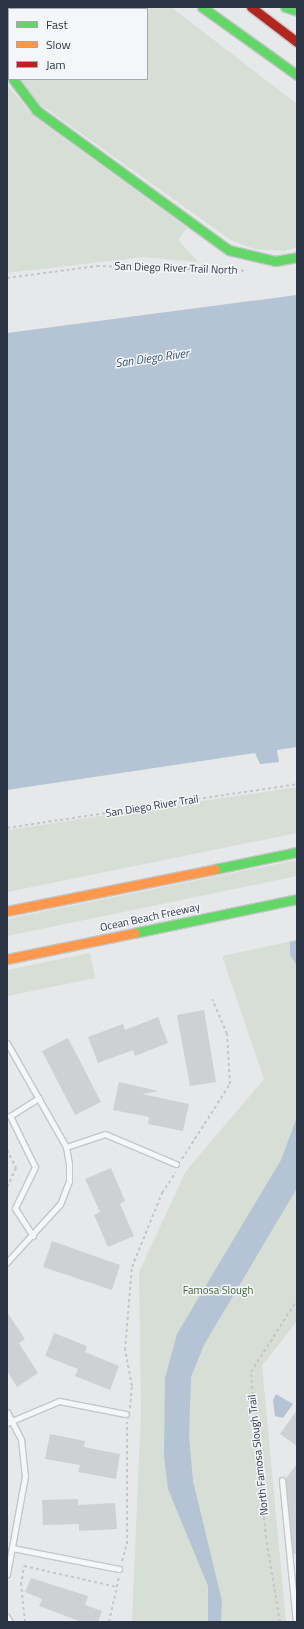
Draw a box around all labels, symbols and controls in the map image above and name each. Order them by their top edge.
legend [8,8,148,80]
text: Fast [46,15,68,34]
text: Slow [46,35,71,54]
text: Jam [46,55,66,74]
street label: San Diego River Trail North [114,259,238,277]
water label: San Diego River [114,346,190,370]
street label: San Diego River Trail [105,792,199,820]
street label: Ocean Beach Freeway [99,900,201,934]
park label: Famosa Slough [183,1283,253,1297]
street label: North Famosa Slough Trail [245,1394,271,1516]

